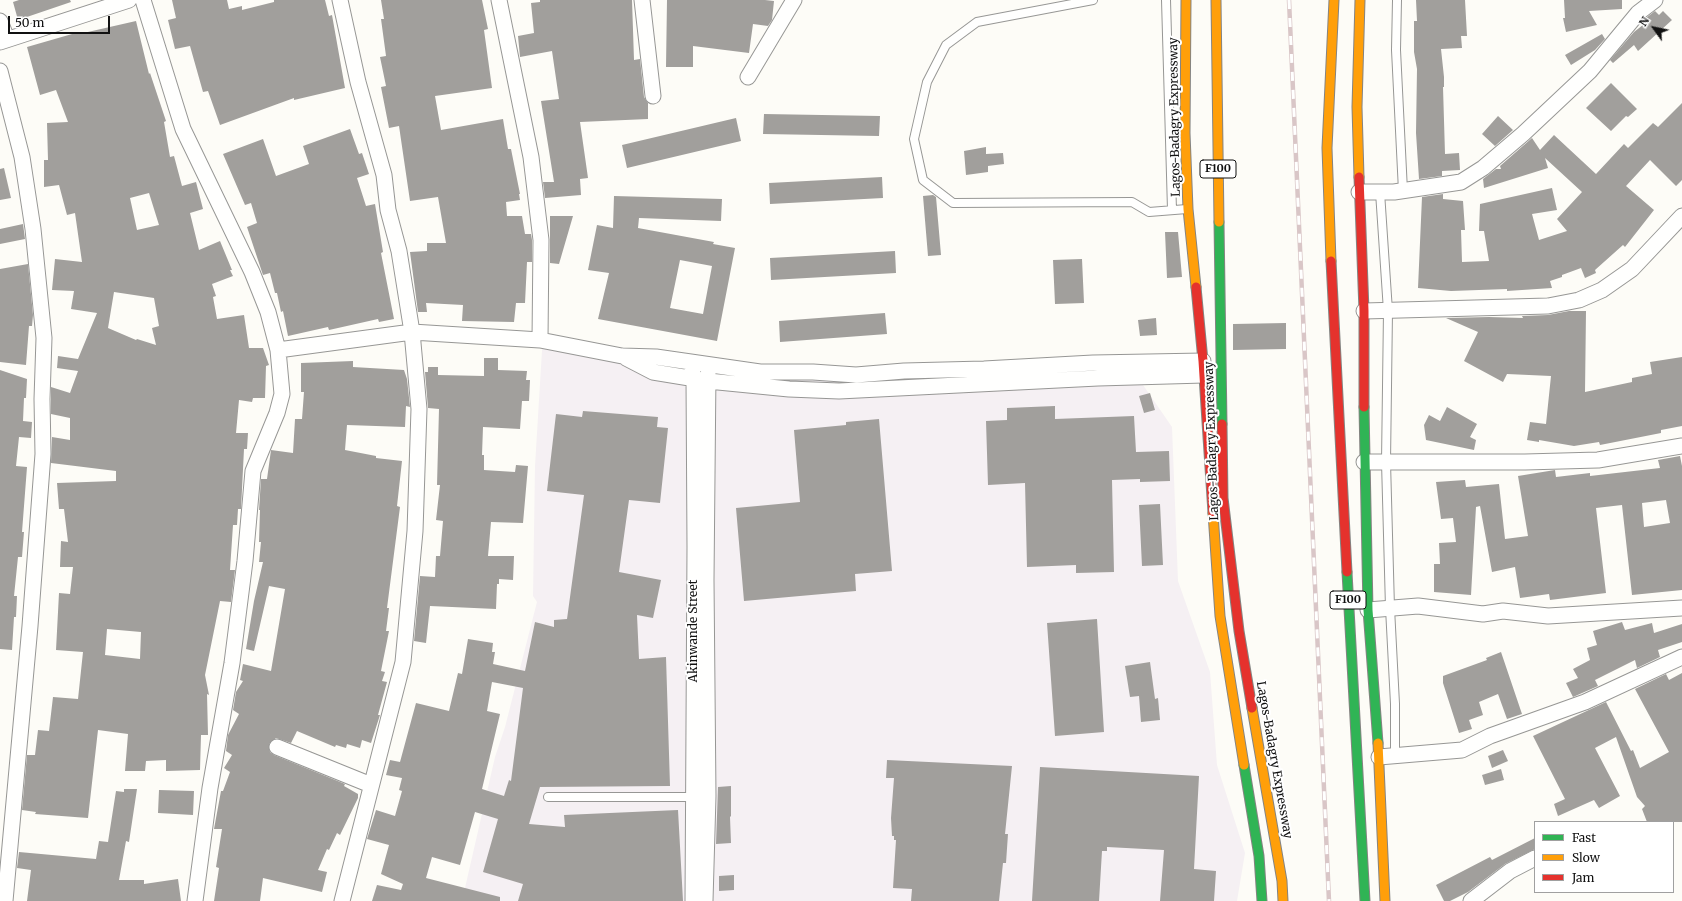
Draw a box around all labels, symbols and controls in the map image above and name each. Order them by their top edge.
scale bar [10,8,112,34]
north arrow [1634,8,1674,48]
text: N [1636,14,1652,29]
text: 50 m [15,15,44,30]
street label: Lagos-Badagry Expressway [1166,37,1184,197]
road number: F100 [1200,160,1236,178]
street label: Lagos-Badagry Expressway [1202,361,1222,521]
street label: Akinwande Street [687,579,701,683]
road number: F100 [1330,591,1366,609]
street label: Lagos-Badagry Expressway [1253,680,1295,840]
legend [1534,821,1674,893]
text: Fast [1572,830,1596,845]
text: Slow [1572,850,1600,865]
text: Jam [1572,870,1594,885]

